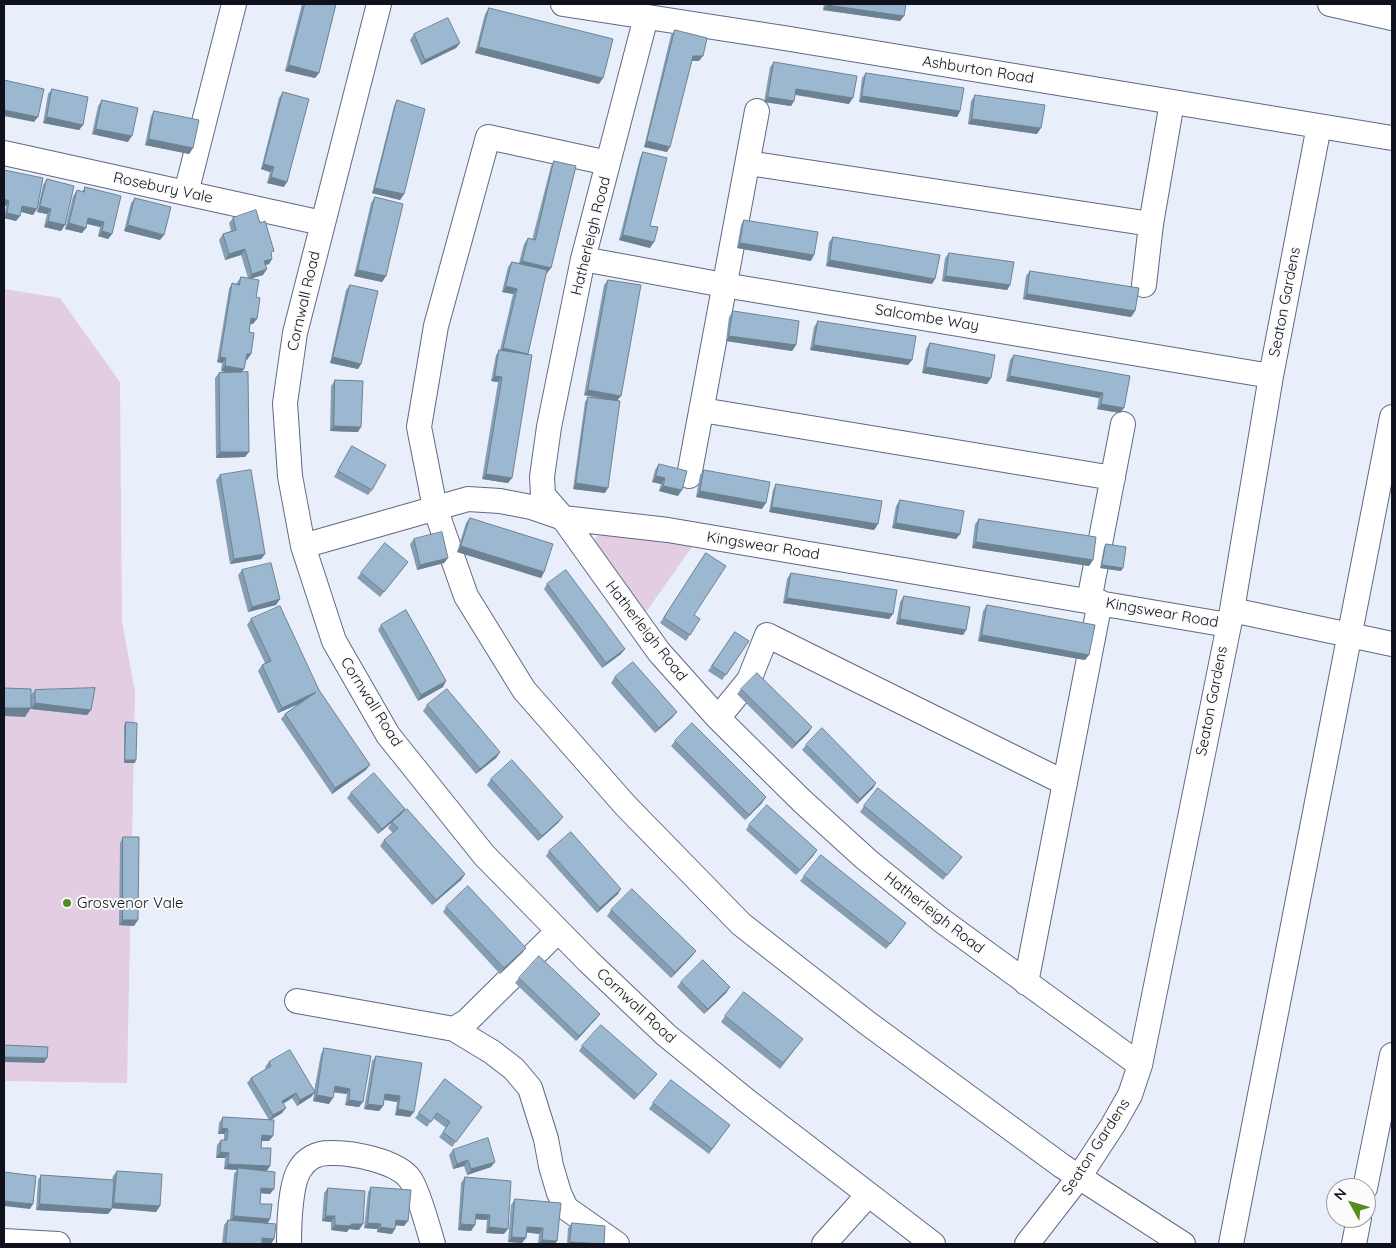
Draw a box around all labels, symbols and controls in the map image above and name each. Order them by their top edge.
street label: Ashburton Road [921,52,1035,88]
street label: Rosebury Vale [112,169,214,207]
street label: Hatherleigh Road [568,175,614,297]
street label: Seaton Gardens [1266,246,1304,358]
street label: Cornwall Road [284,249,324,353]
street label: Salcombe Way [874,301,980,335]
street label: Kingswear Road [705,528,821,564]
street label: Hatherleigh Road [601,577,691,685]
street label: Kingswear Road [1104,594,1220,632]
street label: Seaton Gardens [1193,645,1231,757]
street label: Cornwall Road [336,654,406,750]
street label: Hatherleigh Road [880,868,988,958]
place label: Grosvenor Vale [77,894,184,912]
marker: Grosvenor Vale [61,897,73,909]
street label: Cornwall Road [593,965,679,1047]
street label: Seaton Gardens [1058,1095,1134,1199]
north arrow [1326,1178,1376,1228]
text: N [1330,1185,1350,1204]

